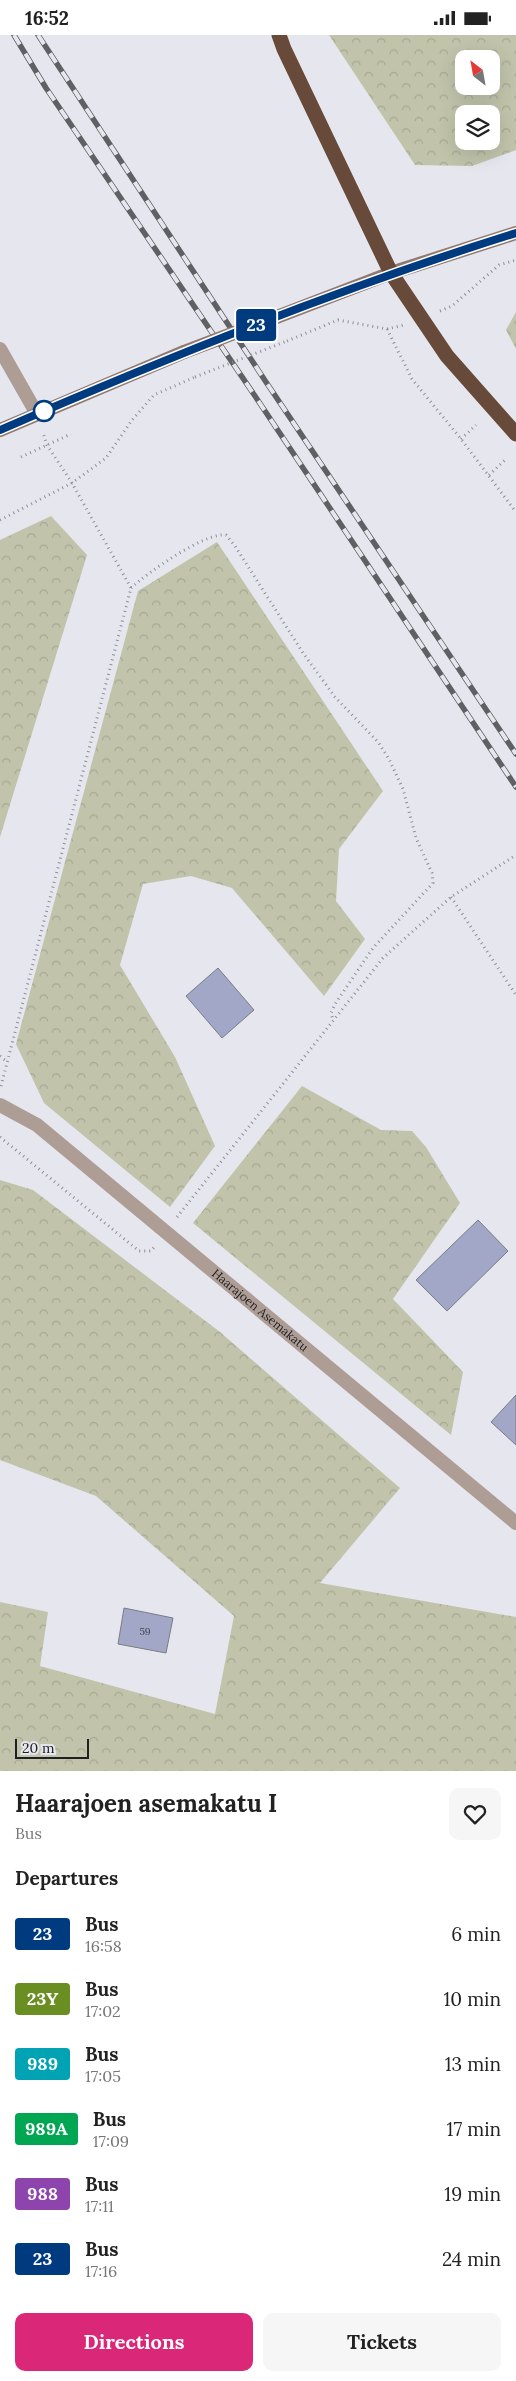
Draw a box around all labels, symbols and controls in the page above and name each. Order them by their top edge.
text: 16:52 [25,6,69,30]
north arrow [455,50,500,95]
map controls [455,50,500,150]
button: layers [455,105,500,150]
line badge: 23 [234,309,278,341]
text: 23 [246,313,266,336]
unlabelled marker [33,400,55,422]
street label: Haarajoen Asemakatu [209,1265,312,1354]
house number: 59 [139,1625,151,1638]
scale bar [15,1736,89,1759]
text: 20 m [22,1739,54,1757]
text: Haarajoen asemakatu I [15,1788,277,1819]
button: heart [449,1788,501,1840]
text: Bus [15,1823,42,1843]
text: Departures [15,1866,118,1890]
text: Bus [85,1912,118,1936]
text: 23 [33,1922,52,1945]
text: 6 min [451,1922,501,1946]
text: 16:58 [85,1936,122,1956]
text: Bus [85,1977,118,2001]
text: 23Y [27,1987,58,2010]
text: 10 min [443,1987,501,2011]
text: 17:02 [85,2001,121,2021]
text: Bus [85,2042,118,2066]
text: 989 [27,2052,58,2075]
text: 13 min [445,2052,501,2076]
text: 17:05 [85,2066,121,2086]
text: Bus [93,2107,126,2131]
text: 989A [25,2117,68,2140]
text: 17 min [446,2117,501,2141]
text: 17:09 [93,2131,129,2151]
text: Bus [85,2172,118,2196]
text: 988 [27,2182,58,2205]
text: 19 min [444,2182,501,2206]
text: 17:11 [85,2196,114,2216]
text: Bus [85,2237,118,2261]
text: 23 [33,2247,52,2270]
text: 24 min [442,2247,501,2271]
text: 17:16 [85,2261,117,2281]
button: Directions [15,2313,253,2371]
button: Tickets [263,2313,501,2371]

